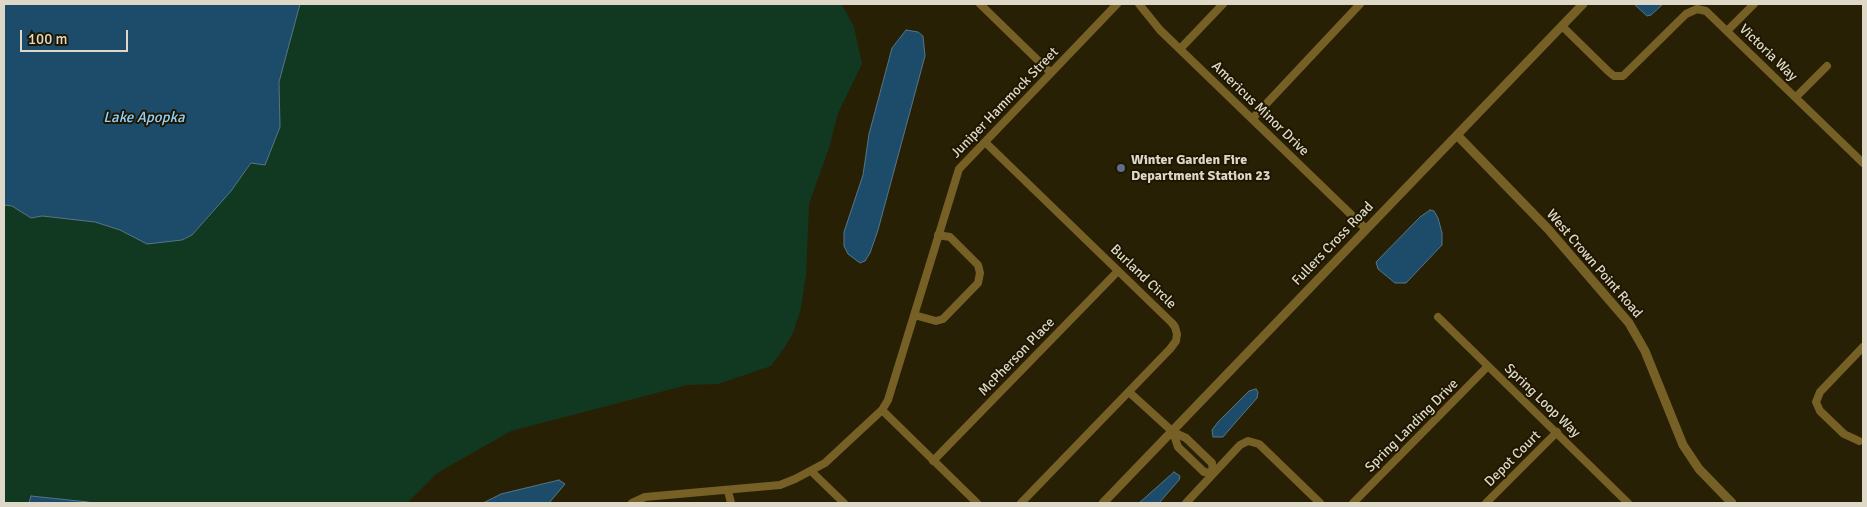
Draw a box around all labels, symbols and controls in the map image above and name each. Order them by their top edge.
scale bar [22,20,130,52]
street label: Victoria Way [1735,21,1801,85]
text: 100 m [28,30,68,48]
street label: Juniper Hammock Street [948,44,1062,162]
street label: Americus Minor Drive [1208,58,1312,160]
water label: Lake Apopka [103,109,185,127]
place label: Winter Garden Fire Department Station 23 [1131,152,1270,184]
marker: Winter Garden Fire Department Station 23 [1115,162,1127,174]
street label: Fullers Cross Road [1289,199,1377,289]
street label: West Crown Point Road [1542,206,1646,322]
street label: Burland Circle [1106,241,1180,313]
street label: McPherson Place [975,314,1059,400]
street label: Spring Loop Way [1500,360,1584,442]
street label: Spring Landing Drive [1362,376,1462,476]
street label: Depot Court [1482,428,1544,490]

